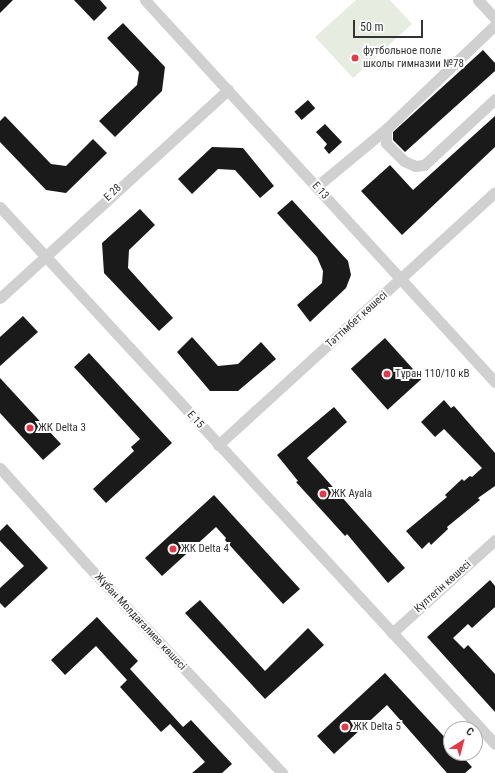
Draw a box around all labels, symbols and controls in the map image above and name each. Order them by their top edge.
scale bar [355,12,425,38]
text: 50 m [360,20,384,34]
place label: футбольное поле школы гимназии №78 [363,45,464,71]
marker: футбольное поле школы гимназии №78 [350,53,360,63]
street label: E 13 [309,180,331,202]
street label: E 28 [102,182,124,204]
street label: Тәттімбет көшесі [324,289,390,351]
place label: Тұран 110/10 кВ [395,367,469,381]
marker: Тұран 110/10 кВ [382,369,392,379]
street label: E 15 [184,409,206,431]
place label: ЖК Delta 3 [38,421,86,435]
marker: ЖК Delta 3 [25,423,35,433]
place label: ЖК Ayala [331,487,372,501]
marker: ЖК Ayala [318,489,328,499]
place label: ЖК Delta 4 [181,542,229,556]
marker: ЖК Delta 4 [168,544,178,554]
street label: Күлтегін көшесі [412,558,474,616]
street label: Жұбан Молдағалиев көшесі [92,571,188,673]
place label: ЖК Delta 5 [353,720,401,734]
north arrow [443,721,483,761]
marker: ЖК Delta 5 [340,722,350,732]
text: С [463,725,476,739]

